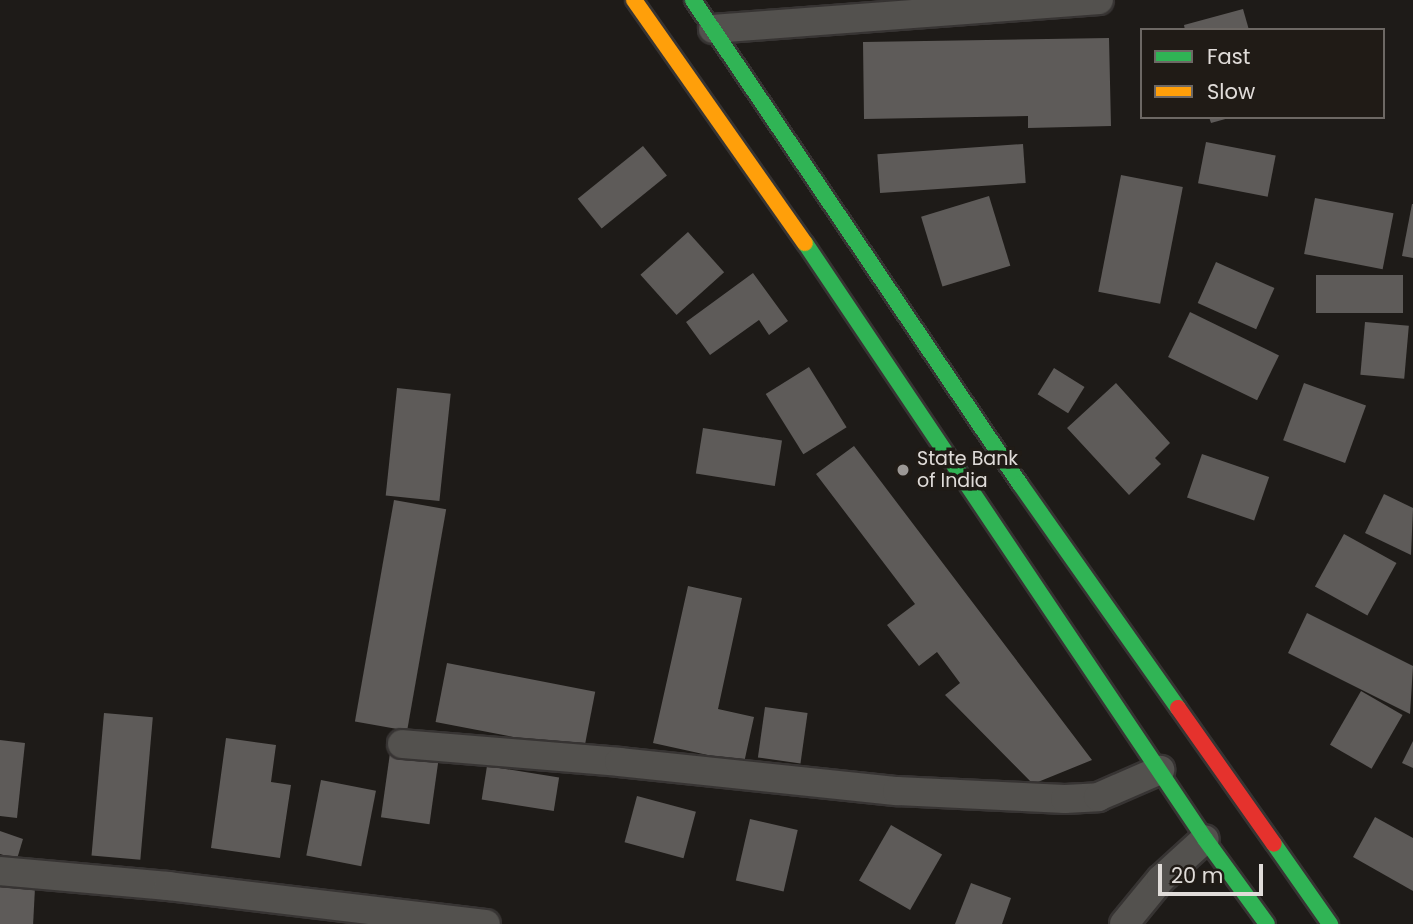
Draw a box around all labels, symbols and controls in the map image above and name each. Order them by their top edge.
legend [1140,28,1385,119]
text: Fast [1207,42,1250,71]
text: Slow [1207,77,1255,106]
place label: State Bank of India [917,448,1018,492]
marker: State Bank of India [895,462,911,478]
scale bar [1161,850,1266,894]
text: 20 m [1171,861,1224,890]

